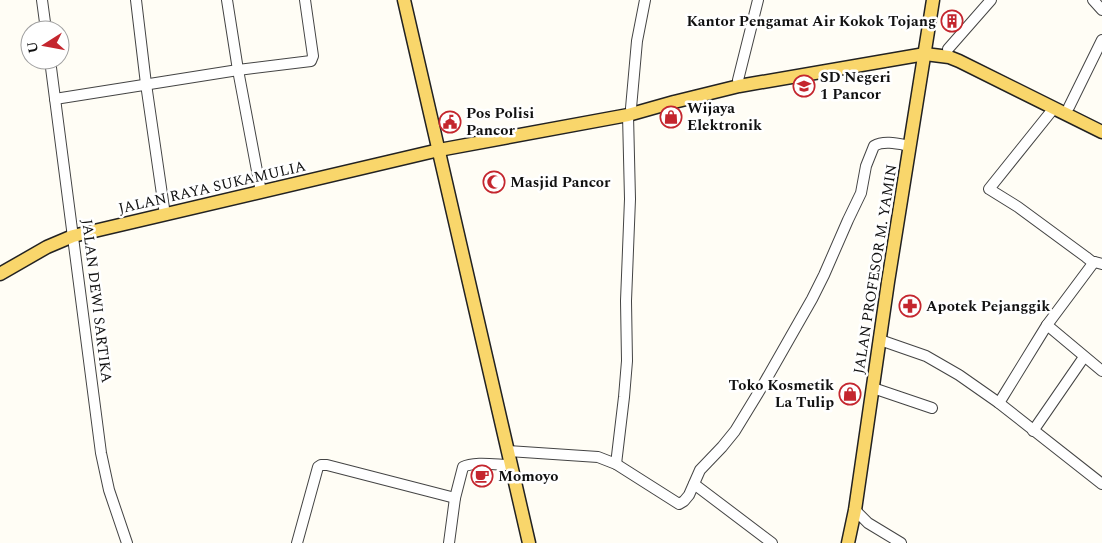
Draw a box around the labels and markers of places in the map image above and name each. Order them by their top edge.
building icon: Kantor Pengamat Air Kokok Tojang [940,9,964,33]
place label: Kantor Pengamat Air Kokok Tojang [686,10,936,33]
place label: SD Negeri 1 Pancor [820,66,891,106]
school or university icon: SD Negeri 1 Pancor [792,74,816,98]
place label: Wijaya Elektronik [687,97,762,137]
place label: Pos Polisi Pancor [466,102,534,142]
shop icon: Wijaya Elektronik [659,105,683,129]
public building icon: Pos Polisi Pancor [438,110,462,134]
mosque icon: Masjid Pancor [482,170,506,194]
place label: Masjid Pancor [510,171,611,194]
pharmacy icon: Apotek Pejanggik [898,294,922,318]
place label: Apotek Pejanggik [926,295,1050,318]
place label: Toko Kosmetik La Tulip [729,374,834,414]
shop icon: Toko Kosmetik La Tulip [838,382,862,406]
cafe icon: Momoyo [470,464,494,488]
place label: Momoyo [498,465,558,488]

